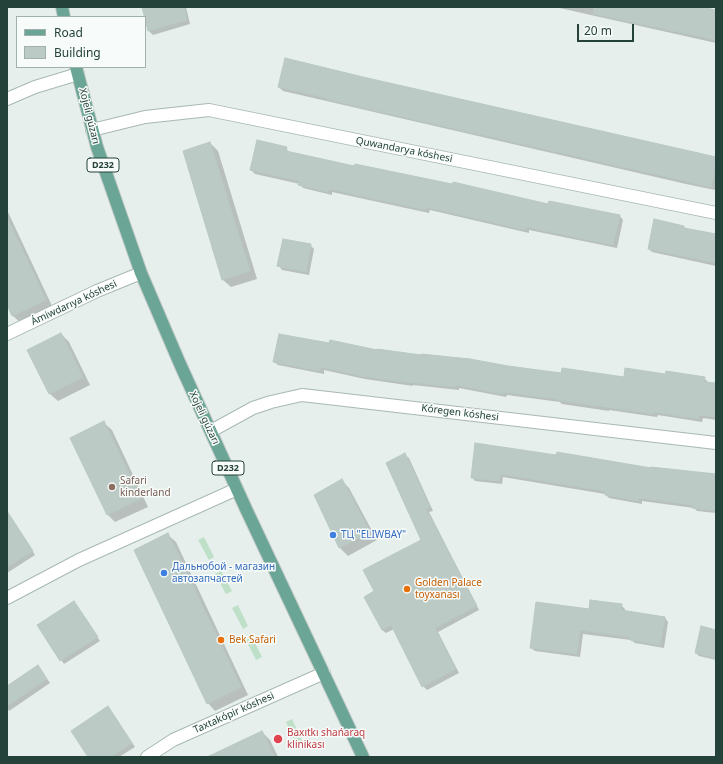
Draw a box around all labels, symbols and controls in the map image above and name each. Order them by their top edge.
legend [16,16,146,68]
scale bar [579,16,636,42]
text: 20 m [584,22,612,39]
text: Road [54,24,83,41]
text: Building [54,44,101,61]
street label: Xojeli gúzarı [76,87,102,145]
street label: Quwandarya kóshesi [355,135,453,165]
road number: D232 [87,158,119,172]
street label: Ámiwdarıya kóshesi [29,278,119,328]
street label: Xojeli gúzarı [186,390,222,446]
street label: Kóregen kóshesi [421,402,499,424]
road number: D232 [212,461,244,475]
place label: Safari kinderland [120,475,171,498]
marker: Safari kinderland [107,482,117,492]
place label: ТЦ "ELIWBAY" [341,529,406,541]
marker: ТЦ "ELIWBAY" [328,530,338,540]
place label: Дальнобой - магазин автозапчастей [172,561,275,584]
marker: Дальнобой - магазин автозапчастей [159,568,169,578]
place label: Golden Palace toyxanası [415,577,482,600]
marker: Golden Palace toyxanası [402,584,412,594]
place label: Bek Safari [229,634,276,646]
marker: Bek Safari [216,635,226,645]
street label: Taxtakópir kóshesi [192,690,276,736]
place label: Baxıtkı shańaraq klinikası [287,727,365,750]
marker: Baxıtkı shańaraq klinikası [272,733,284,745]

